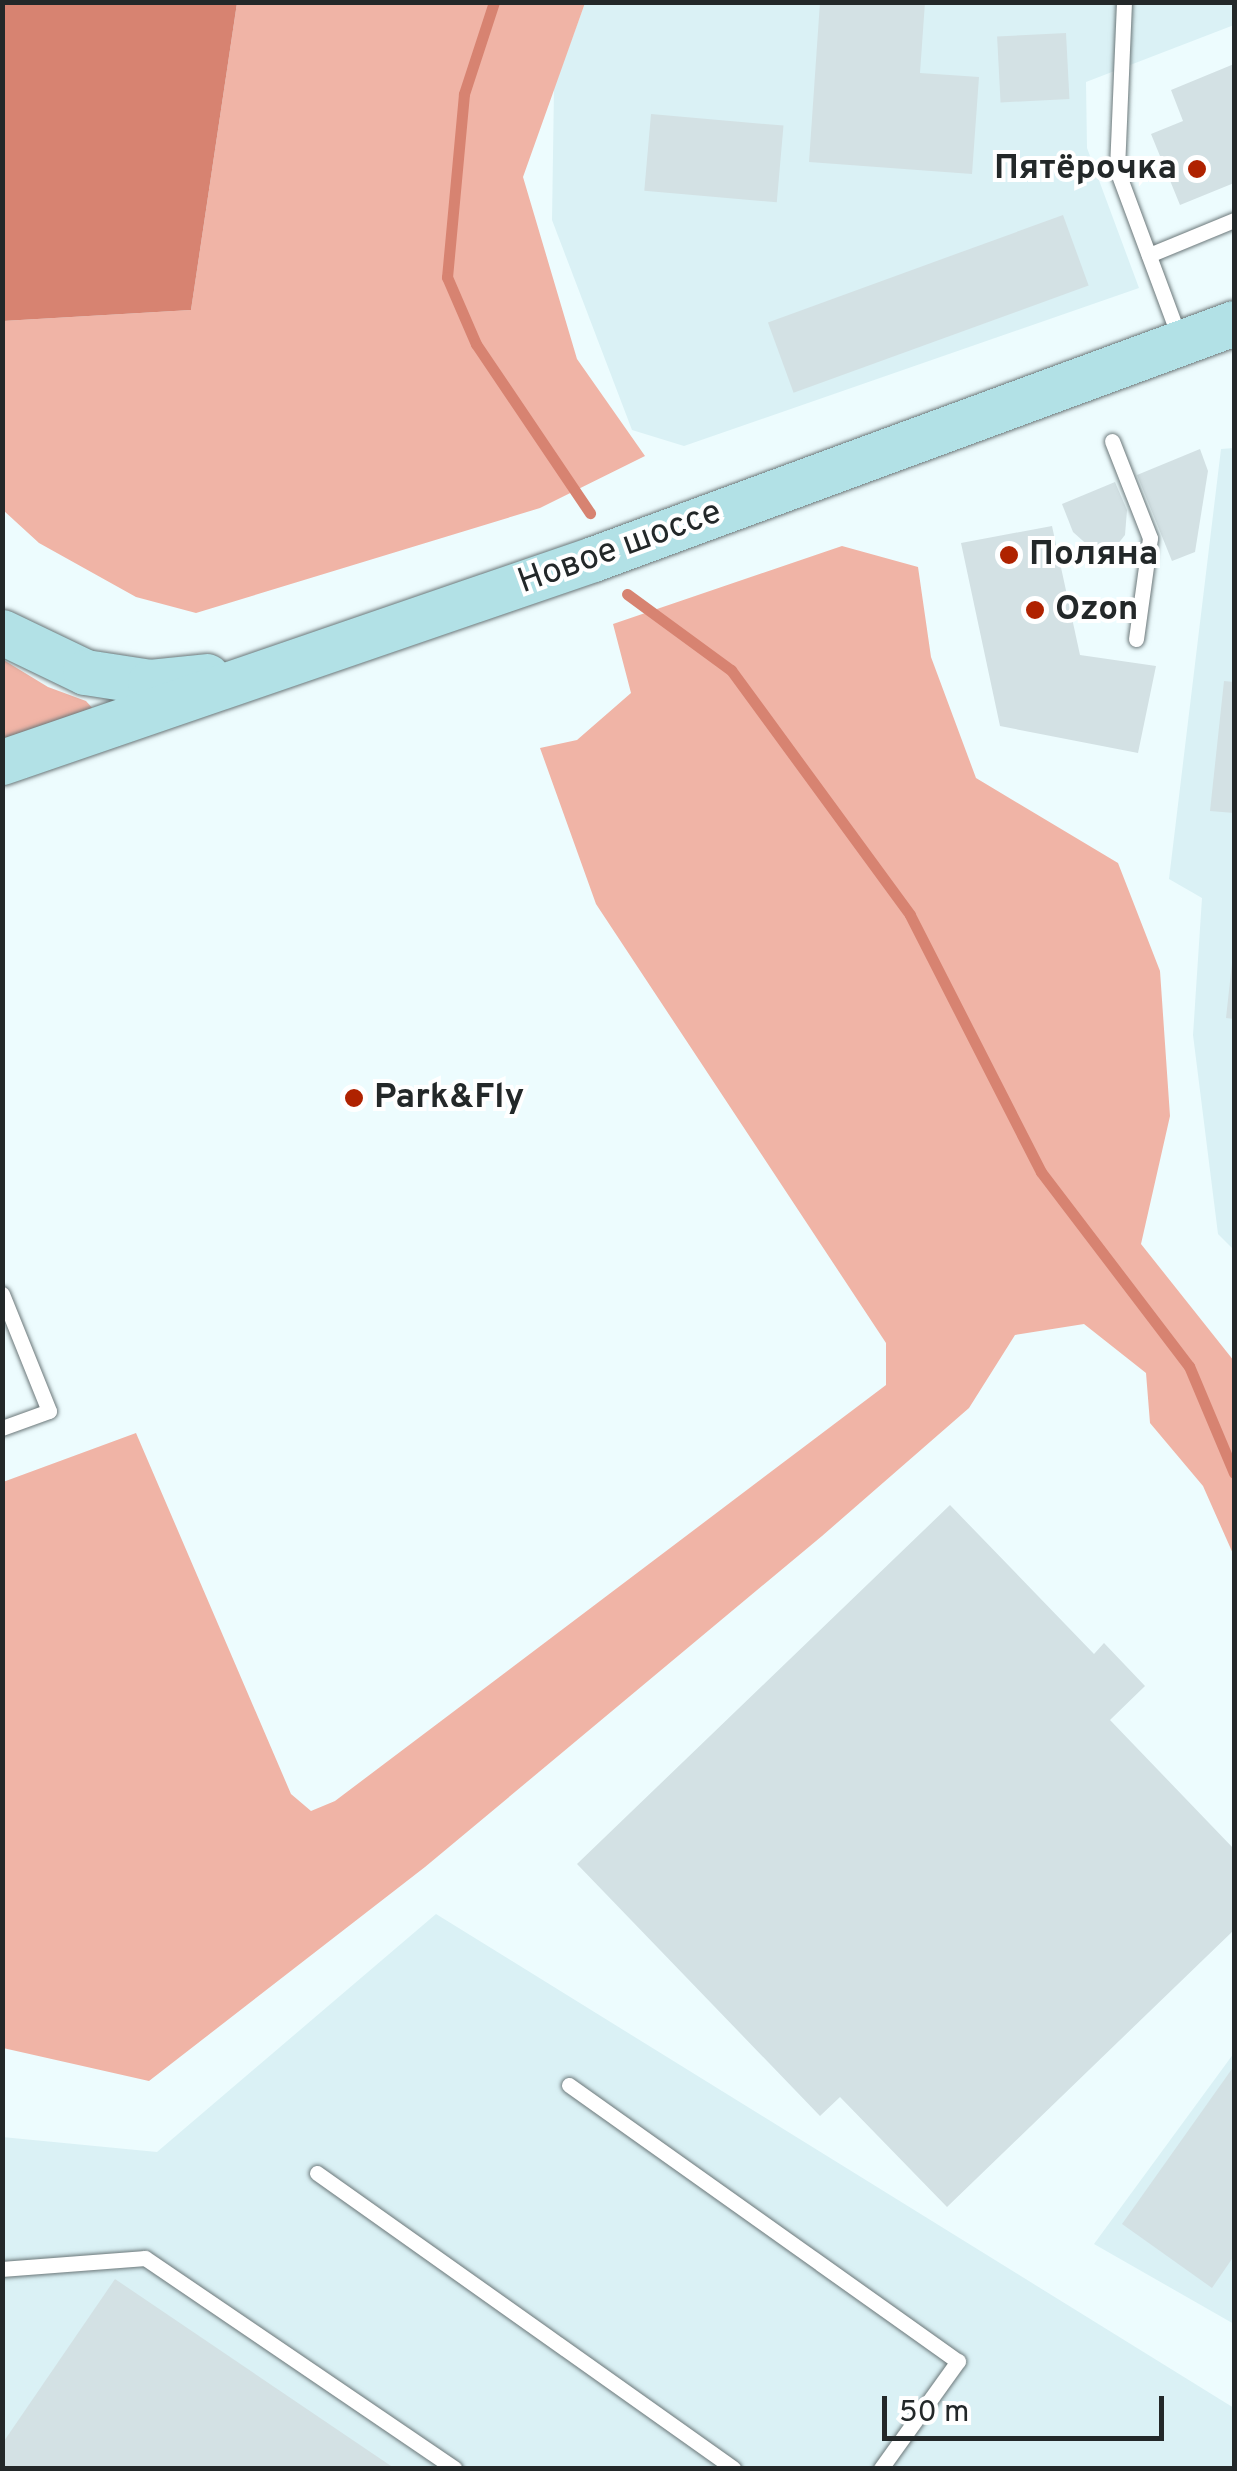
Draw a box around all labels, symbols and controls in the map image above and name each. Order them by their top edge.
place label: Пятёрочка [994,148,1177,190]
marker: Пятёрочка [1186,158,1208,180]
street label: Новое шоссе [513,492,727,604]
place label: Поляна [1029,534,1158,576]
marker: Поляна [998,544,1020,566]
place label: Ozon [1055,589,1139,631]
marker: Ozon [1024,599,1046,621]
place label: Park&Fly [374,1077,524,1119]
marker: Park&Fly [343,1087,365,1109]
scale bar [887,2376,1170,2438]
text: 50 m [899,2395,969,2432]

